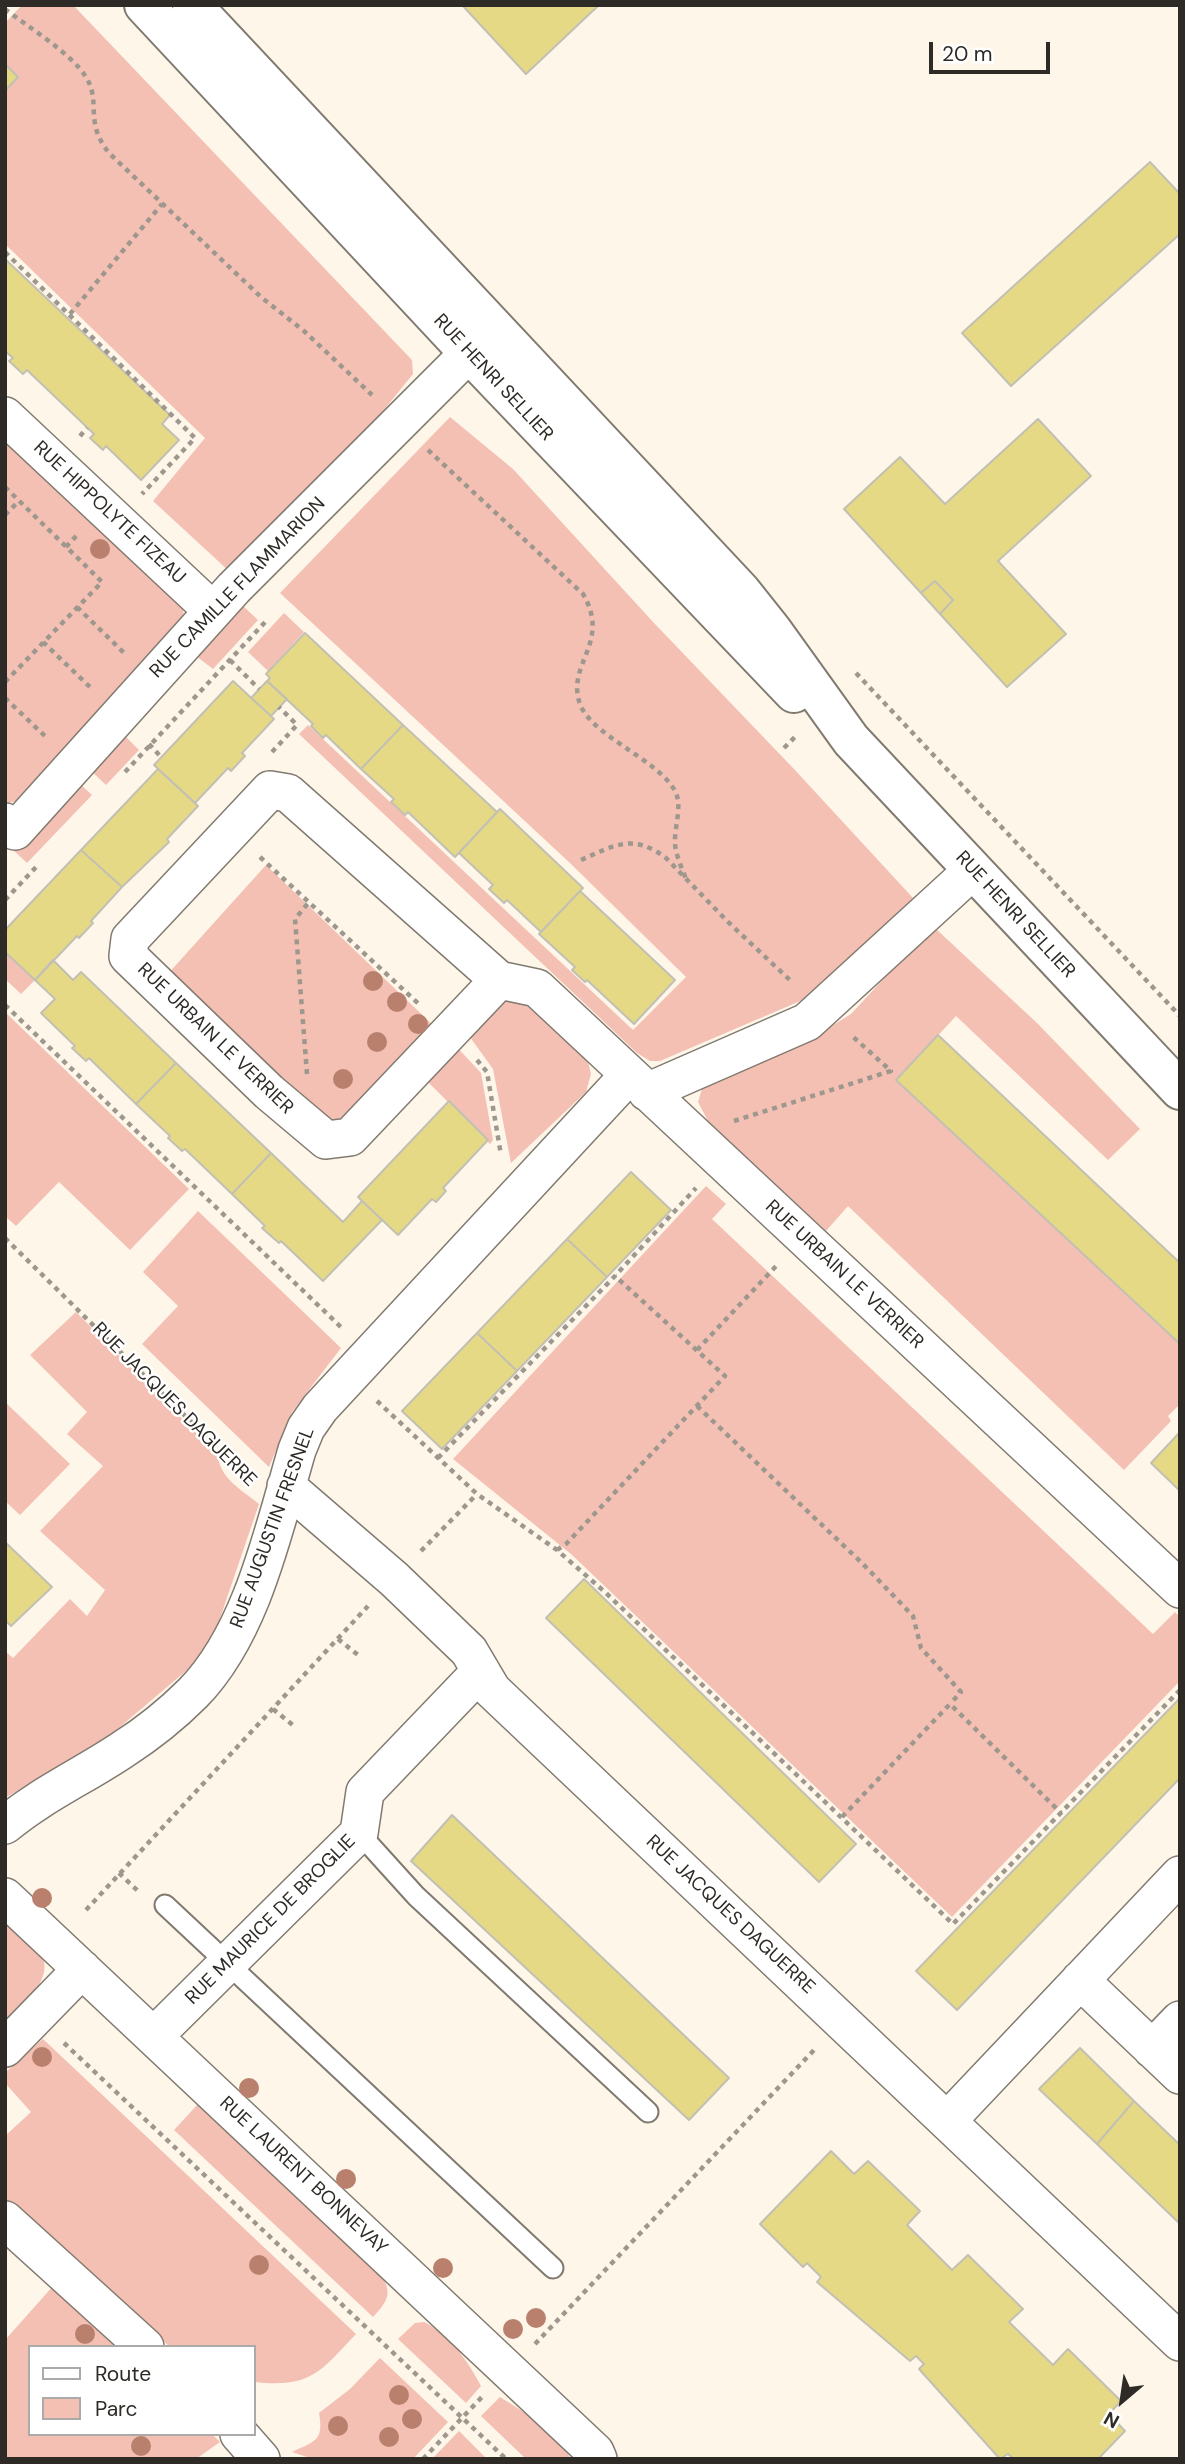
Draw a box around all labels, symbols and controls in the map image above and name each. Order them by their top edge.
scale bar [933,28,1054,72]
text: 20 m [942,40,993,68]
street label: RUE HENRI SELLIER [428,310,558,446]
street label: RUE HIPPOLYTE FIZEAU [28,437,190,589]
street label: RUE CAMILLE FLAMMARION [146,493,330,683]
street label: RUE HENRI SELLIER [950,847,1080,983]
street label: RUE URBAIN LE VERRIER [132,959,298,1119]
street label: RUE URBAIN LE VERRIER [760,1196,928,1354]
street label: RUE JACQUES DAGUERRE [87,1318,261,1492]
street label: RUE AUGUSTIN FRESNEL [226,1425,320,1631]
street label: RUE MAURICE DE BROGLIE [181,1830,361,2010]
street label: RUE JACQUES DAGUERRE [641,1831,819,1999]
street label: RUE LAURENT BONNEVAY [214,2092,392,2260]
legend [28,2345,256,2436]
text: Route [95,2360,151,2388]
north arrow [1087,2366,1157,2436]
text: Parc [95,2395,138,2423]
text: N [1099,2406,1124,2434]

